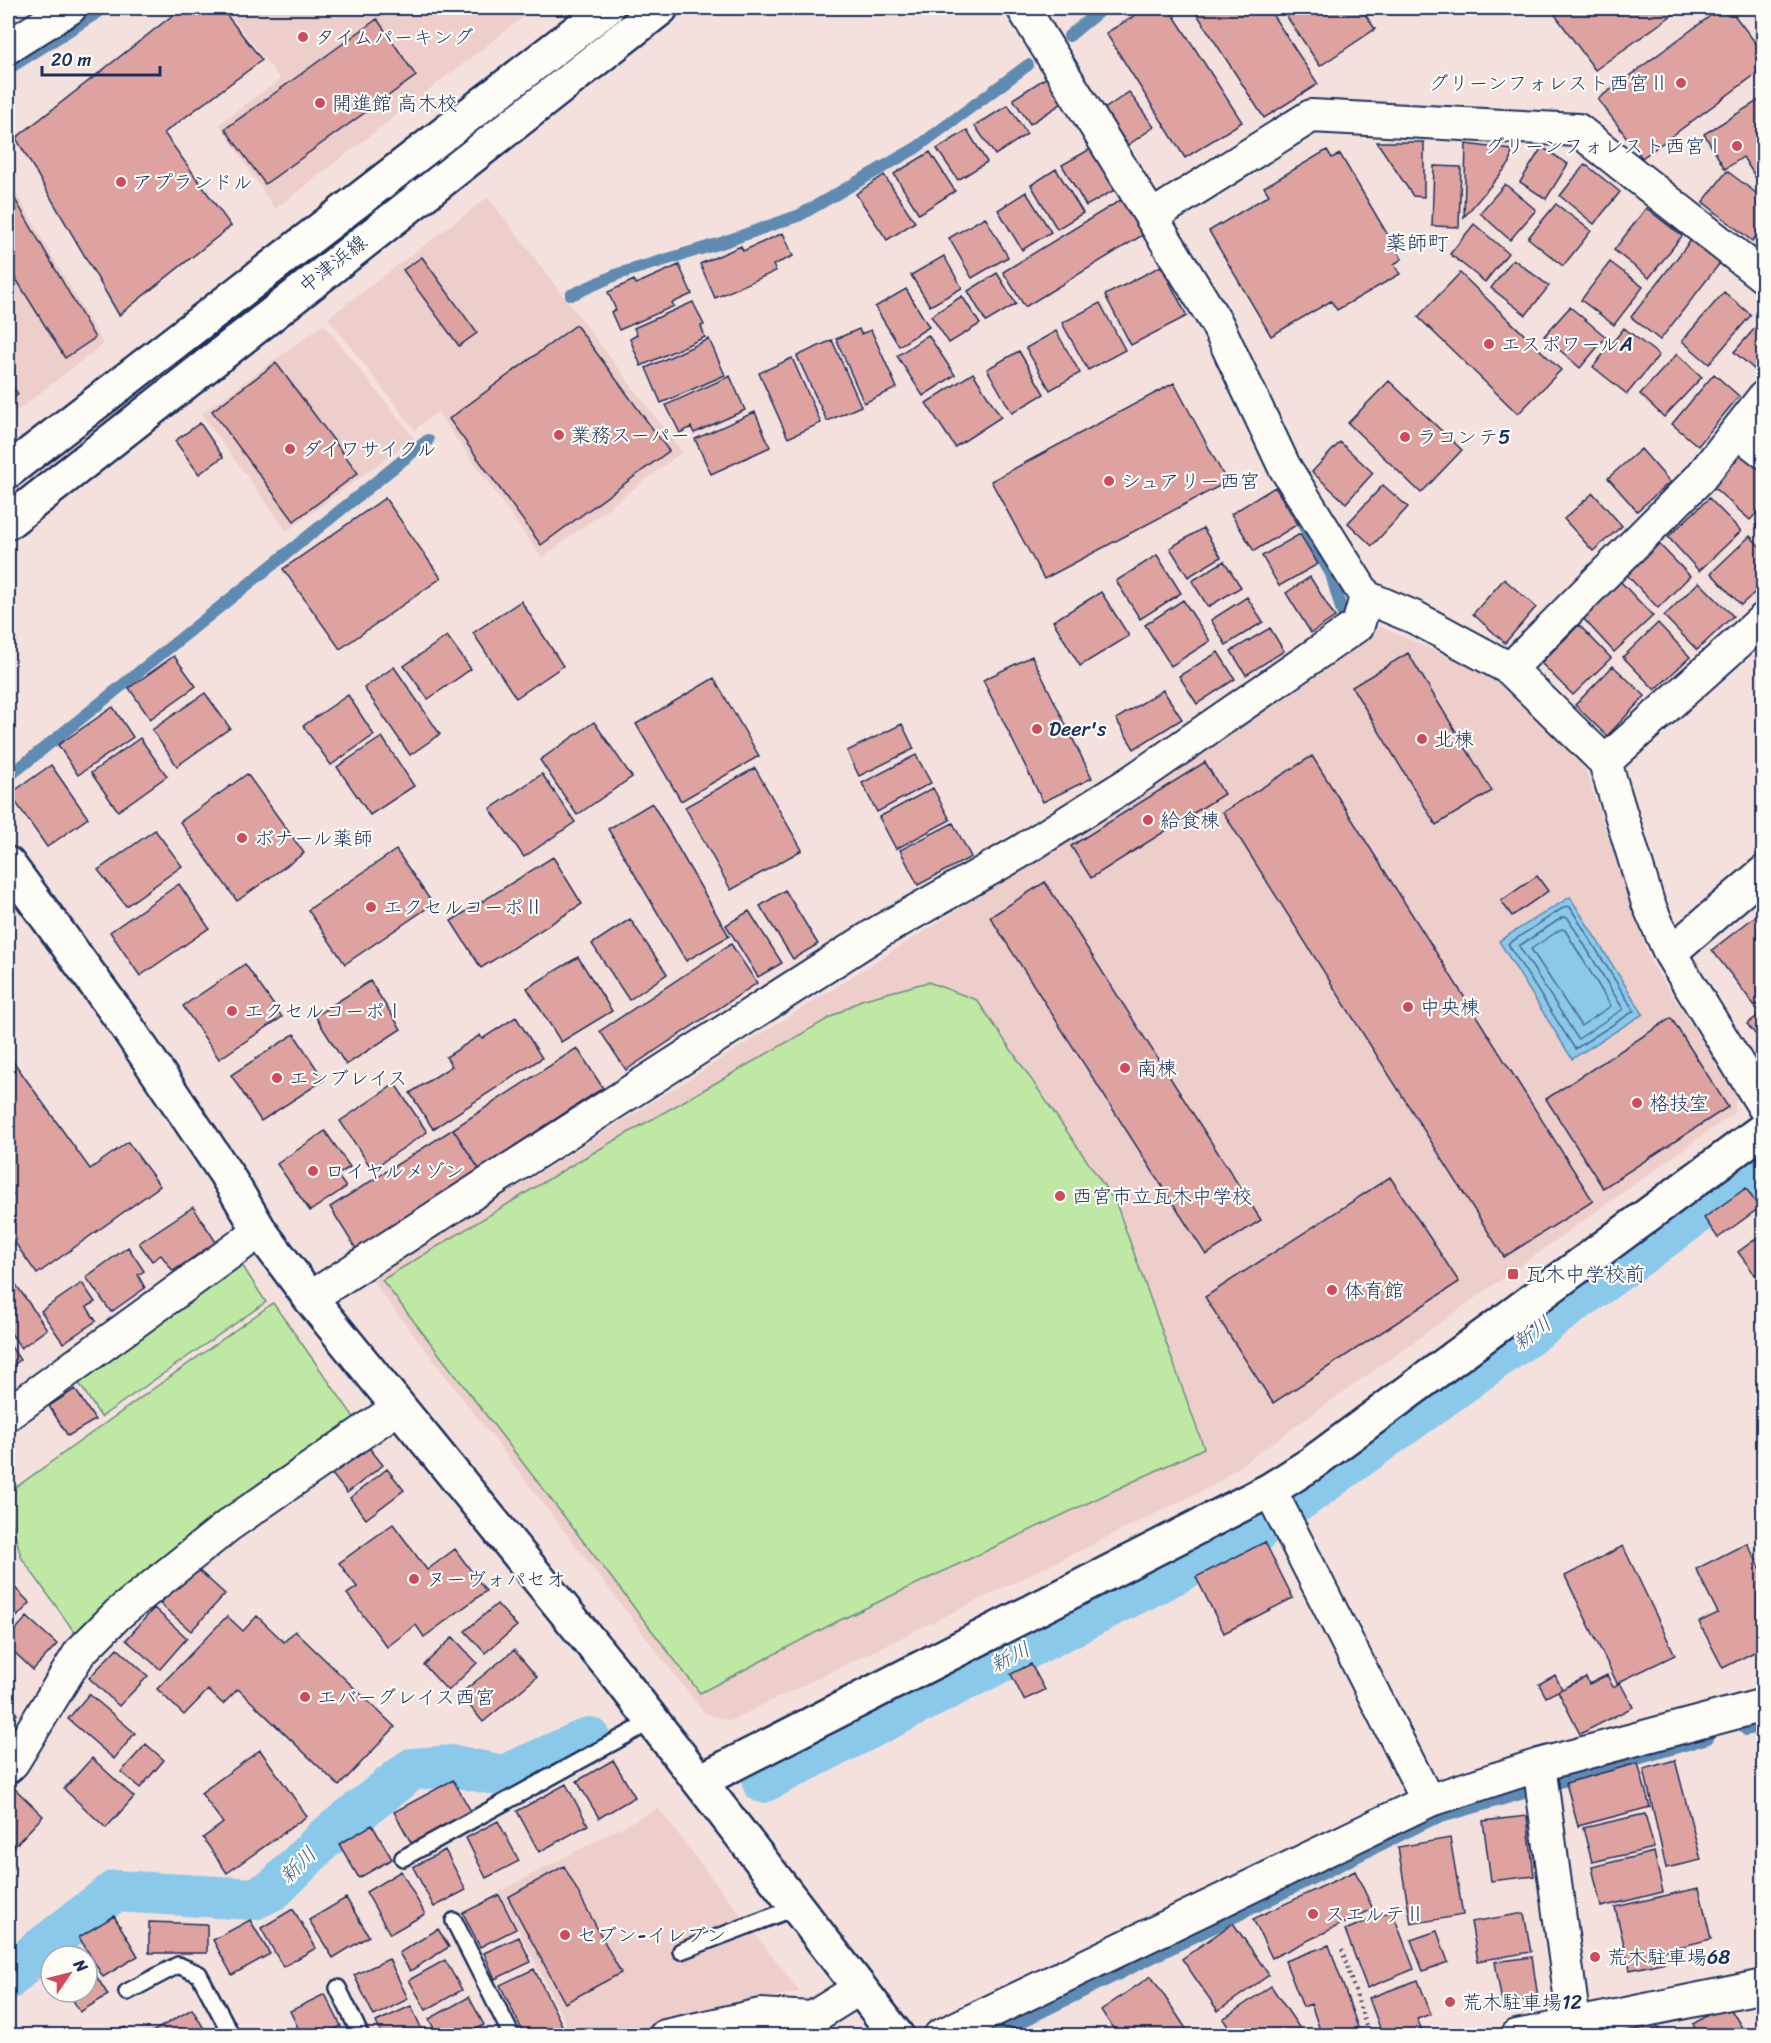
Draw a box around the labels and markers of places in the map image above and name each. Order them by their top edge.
place label: タイムパーキング [315,20,473,55]
marker: タイムパーキング [296,30,310,44]
place label: グリーンフォレスト西宮Ⅱ [1429,66,1669,101]
marker: グリーンフォレスト西宮Ⅱ [1674,76,1688,90]
place label: 開進館 高木校 [332,86,457,121]
marker: 開進館 高木校 [313,96,327,110]
place label: グリーンフォレスト西宮Ⅰ [1485,129,1725,164]
marker: グリーンフォレスト西宮Ⅰ [1730,139,1744,153]
place label: アプランドル [133,165,253,200]
marker: アプランドル [114,175,128,189]
place label: エスポワールA [1501,327,1633,362]
marker: エスポワールA [1482,337,1496,351]
place label: 業務スーパー [571,418,690,453]
place label: ラコンテ5 [1417,420,1510,455]
marker: 業務スーパー [552,428,566,442]
marker: ラコンテ5 [1398,430,1412,444]
place label: ダイワサイクル [302,432,437,467]
marker: ダイワサイクル [283,442,297,456]
place label: シュアリー西宮 [1121,464,1260,499]
marker: シュアリー西宮 [1102,474,1116,488]
place label: Deer's [1049,712,1107,747]
marker: Deer's [1030,722,1044,736]
place label: 北棟 [1434,722,1474,757]
marker: 北棟 [1415,732,1429,746]
place label: 給食棟 [1160,803,1220,838]
marker: 給食棟 [1141,813,1155,827]
place label: ボナール薬師 [254,821,373,856]
marker: ボナール薬師 [235,831,249,845]
place label: エクセルコーポⅡ [383,890,544,925]
marker: エクセルコーポⅡ [364,900,378,914]
place label: 中央棟 [1420,990,1480,1025]
place label: エクセルコーポⅠ [244,994,405,1029]
marker: 中央棟 [1401,1000,1415,1014]
marker: エクセルコーポⅠ [225,1004,239,1018]
place label: 南棟 [1137,1051,1177,1086]
place label: エンブレイス [289,1061,407,1096]
marker: 南棟 [1118,1061,1132,1075]
marker: エンブレイス [270,1071,284,1085]
place label: 格技室 [1649,1086,1709,1121]
marker: 格技室 [1630,1096,1644,1110]
place label: ロイヤルメゾン [325,1154,465,1189]
marker: ロイヤルメゾン [306,1164,320,1178]
place label: 西宮市立瓦木中学校 [1072,1179,1252,1214]
marker: 西宮市立瓦木中学校 [1053,1189,1067,1203]
place label: 瓦木中学校前 [1525,1257,1645,1292]
marker: 瓦木中学校前 [1506,1267,1520,1281]
place label: 体育館 [1344,1273,1404,1308]
marker: 体育館 [1325,1283,1339,1297]
place label: ヌーヴォパセオ [426,1562,566,1597]
marker: ヌーヴォパセオ [407,1572,421,1586]
place label: エバーグレイス西宮 [317,1680,495,1715]
marker: エバーグレイス西宮 [298,1690,312,1704]
place label: スエルテⅡ [1325,1897,1425,1932]
marker: スエルテⅡ [1306,1907,1320,1921]
place label: セブン-イレブン [577,1918,726,1953]
marker: セブン-イレブン [558,1928,572,1942]
place label: 荒木駐車場68 [1607,1940,1730,1975]
marker: 荒木駐車場68 [1588,1950,1602,1964]
place label: 荒木駐車場12 [1462,1985,1583,2020]
marker: 荒木駐車場12 [1443,1995,1457,2009]

